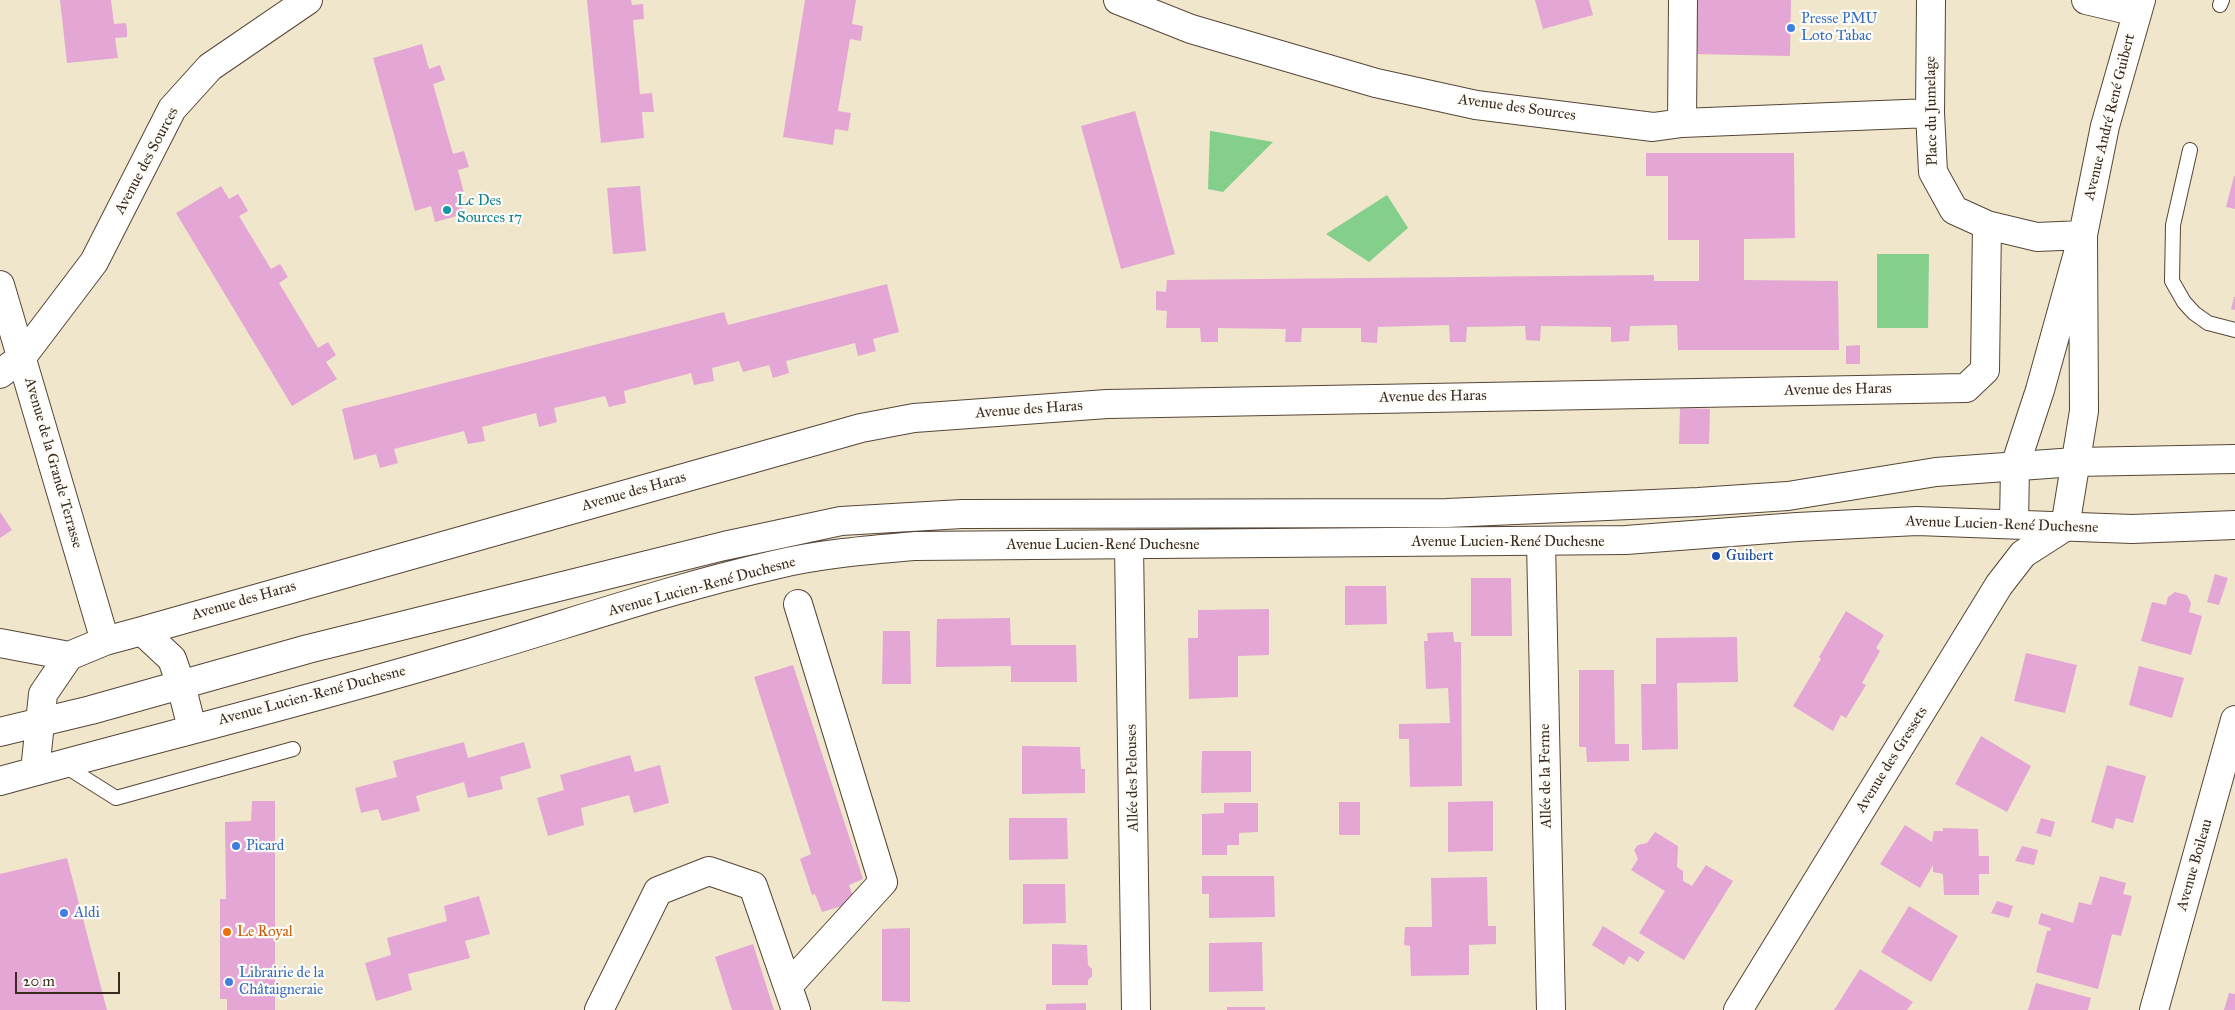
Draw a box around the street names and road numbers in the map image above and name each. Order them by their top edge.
street label: Avenue André René Guibert [2081,32,2139,202]
street label: Place du Jumelage [1922,56,1942,166]
street label: Avenue des Sources [1457,91,1577,125]
street label: Avenue des Sources [111,104,183,218]
street label: Avenue de la Grande Terrasse [20,375,86,551]
street label: Avenue des Haras [1784,380,1892,400]
street label: Avenue des Haras [1379,387,1487,407]
street label: Avenue des Haras [975,397,1083,423]
street label: Avenue des Haras [580,469,688,515]
street label: Avenue Lucien-René Duchesne [1905,513,2099,537]
street label: Avenue Lucien-René Duchesne [1411,533,1605,551]
street label: Avenue Lucien-René Duchesne [1006,536,1200,554]
street label: Avenue Lucien-René Duchesne [606,553,798,621]
street label: Avenue des Haras [190,578,298,624]
street label: Avenue Lucien-René Duchesne [216,662,408,730]
street label: Avenue des Gressets [1852,704,1932,816]
street label: Allée des Pelouses [1123,724,1143,832]
street label: Allée de la Ferme [1536,724,1556,828]
street label: Avenue Boileau [2173,817,2217,913]

